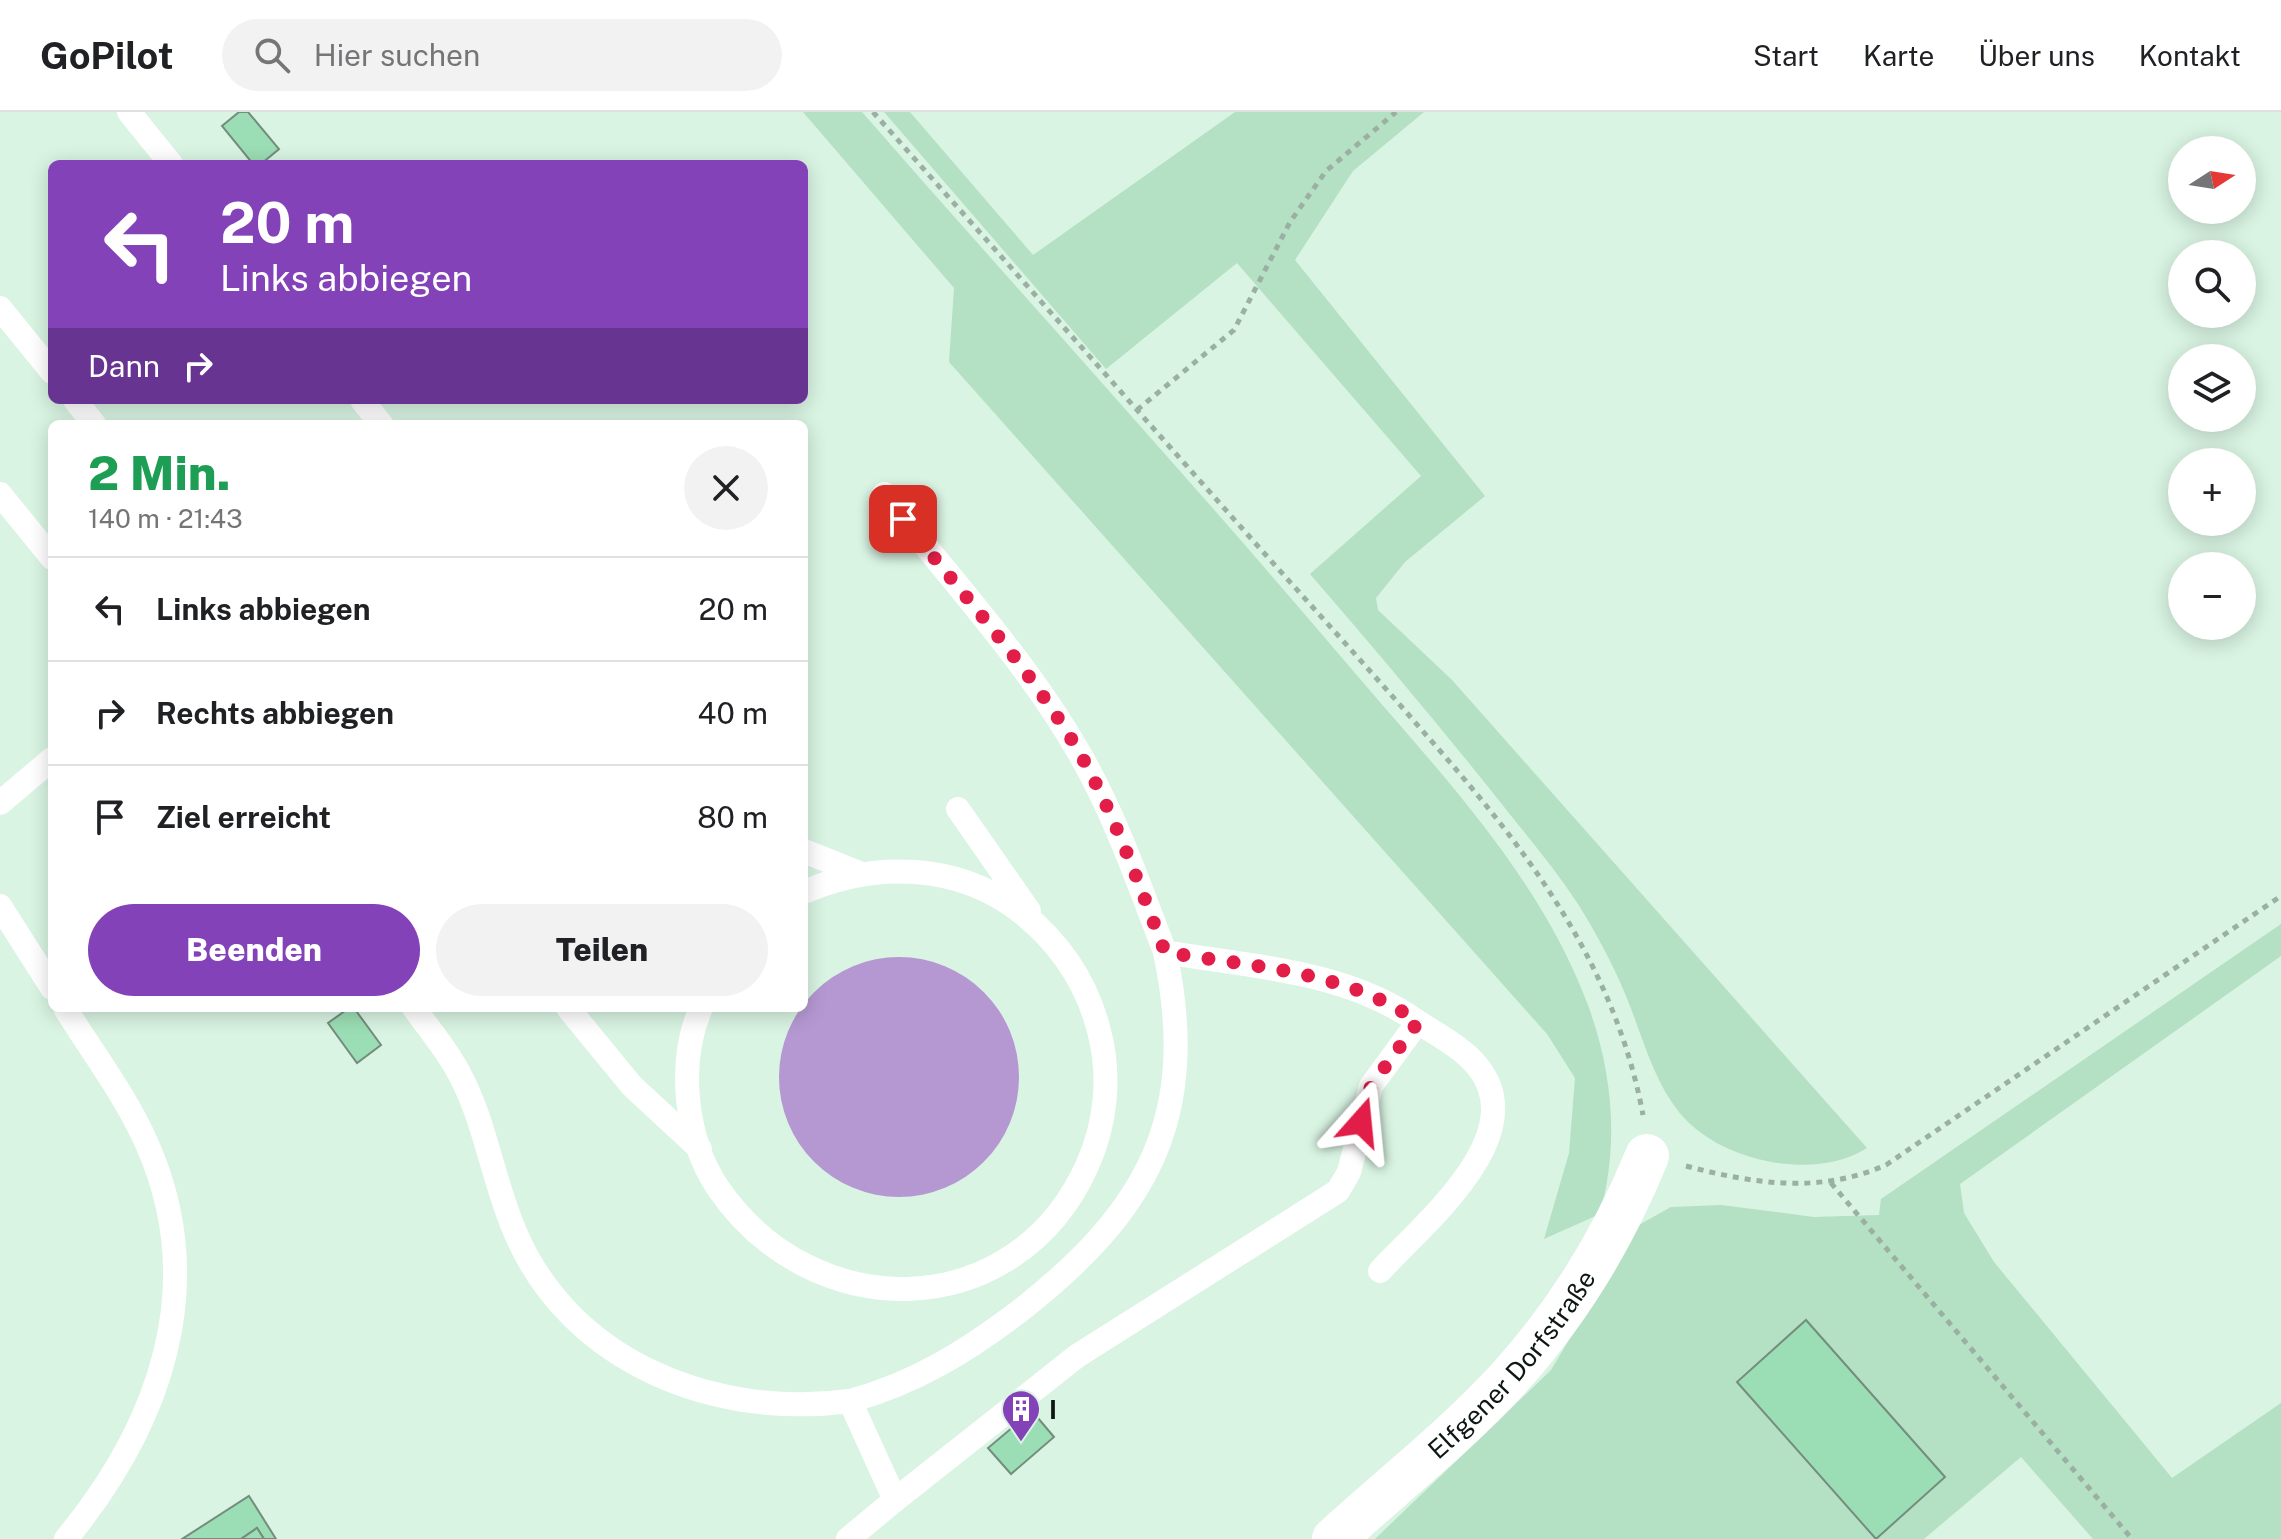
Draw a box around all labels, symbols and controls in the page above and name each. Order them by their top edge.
search box [222,19,782,91]
text: GoPilot [40,33,174,78]
icon: search [250,33,294,77]
text: Hier suchen [314,37,480,73]
text: Start [1753,39,1819,72]
text: Karte [1863,39,1934,72]
text: Über uns [1978,39,2095,72]
text: Kontakt [2139,39,2241,72]
north arrow [2168,136,2256,224]
map controls [2168,136,2256,640]
text: 20 m [220,190,354,256]
icon: left [88,192,192,296]
button: search [2168,240,2256,328]
text: Links abbiegen [220,257,472,299]
icon: right [176,344,220,388]
button: layers [2168,344,2256,432]
text: Dann [88,348,160,384]
text: 2 Min. [88,444,231,501]
button: close [684,446,768,530]
button: + [2168,448,2256,536]
pin [869,485,937,553]
icon: arrive [881,497,925,541]
text: 140 m · 21:43 [88,503,243,534]
button: − [2168,552,2256,640]
icon: left [88,587,132,631]
text: Links abbiegen [156,591,371,627]
text: 20 m [699,591,768,627]
icon: right [88,691,132,735]
text: Rechts abbiegen [156,695,394,731]
text: 40 m [698,695,768,731]
icon: arrive [88,795,132,839]
text: Ziel erreicht [156,799,331,835]
text: 80 m [697,799,768,835]
button: Beenden [88,904,420,996]
button: Teilen [436,904,768,996]
position arrow [1319,1080,1403,1164]
street label: Elfgener Dorfstraße [1421,1264,1601,1465]
building icon: I [1000,1388,1042,1443]
place label: I [1049,1394,1057,1425]

